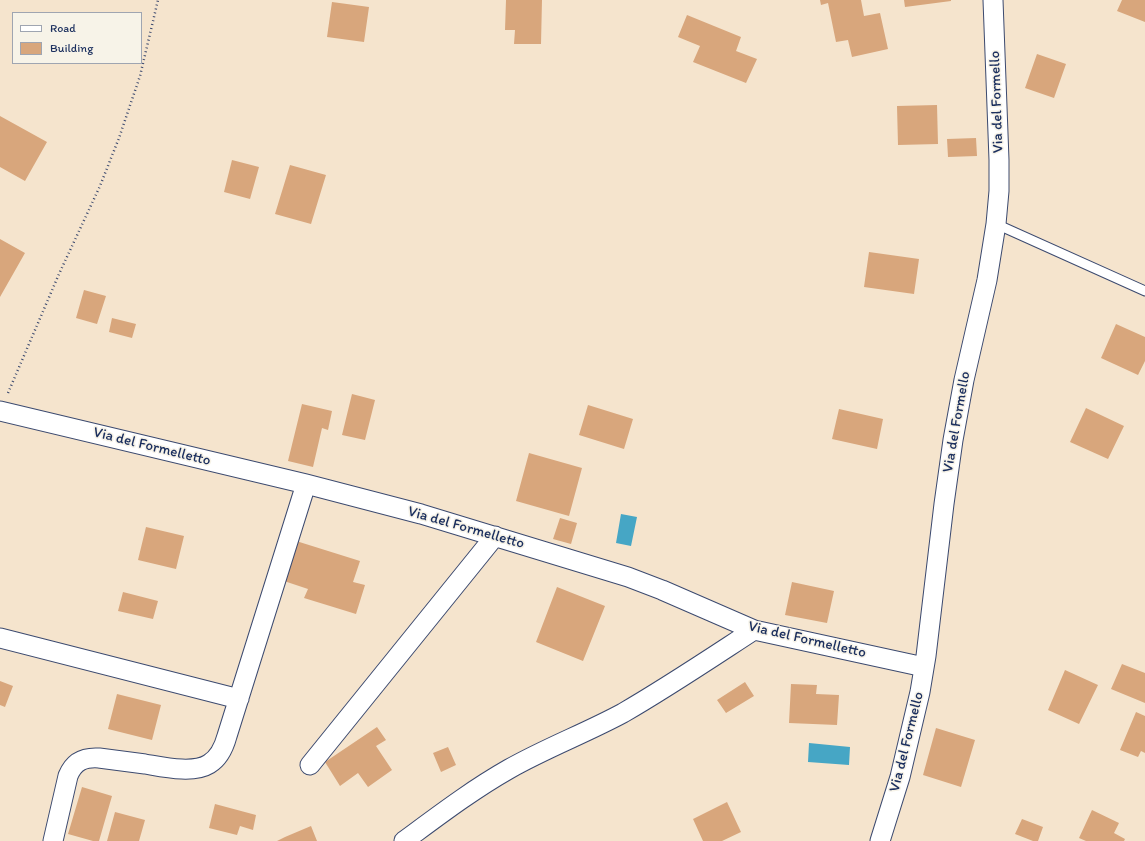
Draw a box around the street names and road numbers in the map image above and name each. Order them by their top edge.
street label: Via del Formello [986,50,1008,154]
street label: Via del Formello [939,370,975,474]
street label: Via del Formelletto [91,424,213,470]
street label: Via del Formelletto [406,503,526,553]
street label: Via del Formelletto [746,618,868,662]
street label: Via del Formello [886,690,928,794]

